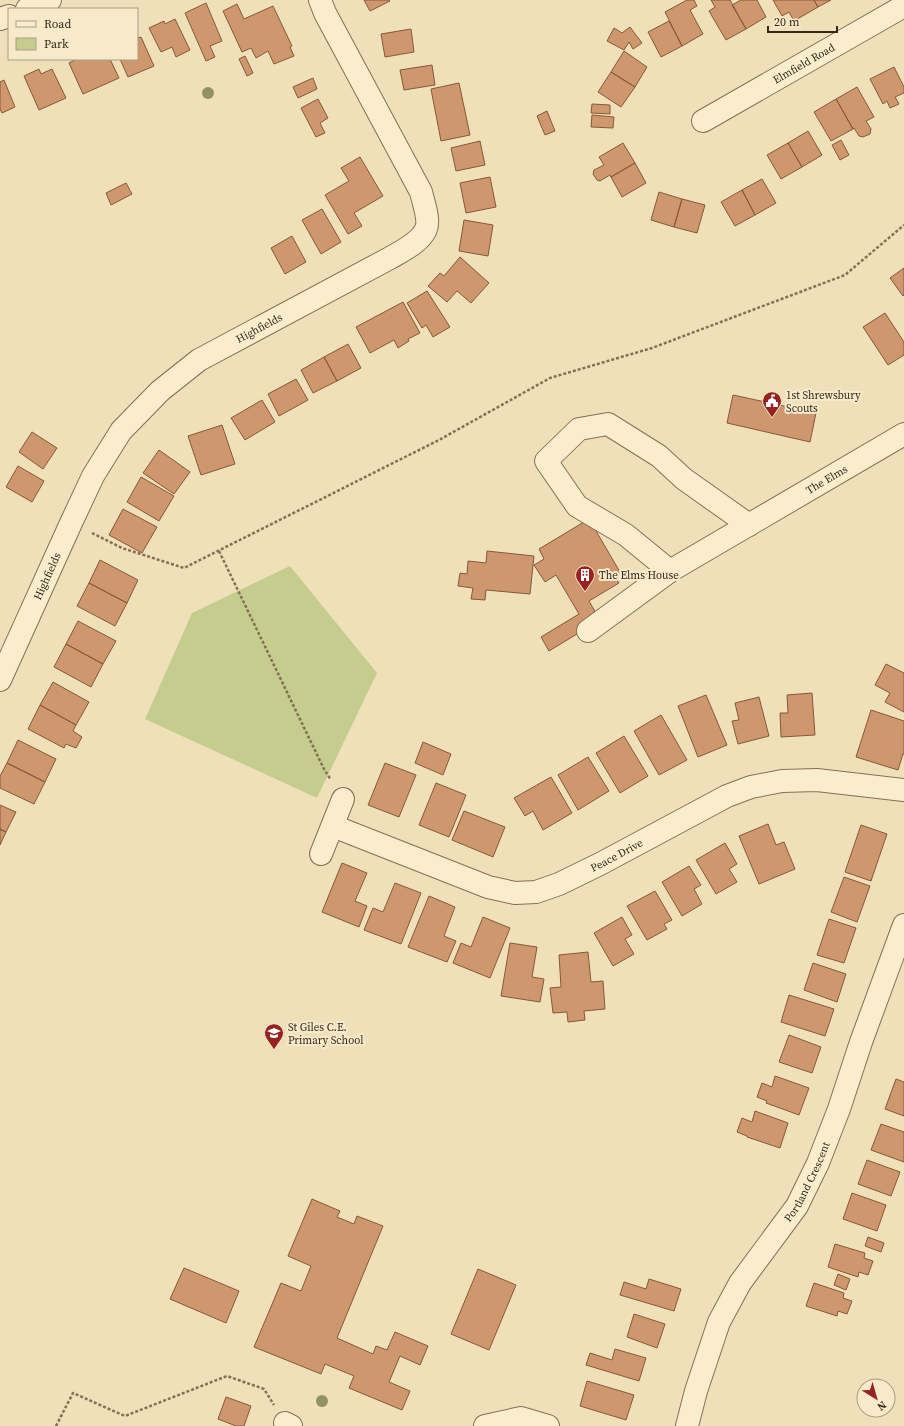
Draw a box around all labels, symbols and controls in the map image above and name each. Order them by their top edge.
legend [8,8,138,60]
scale bar [768,8,837,34]
text: 20 m [774,14,800,30]
text: Road [44,16,71,32]
text: Park [44,36,69,52]
street label: Elmfield Road [770,39,838,87]
street label: Highfields [233,309,285,346]
place label: 1st Shrewsbury Scouts [786,388,861,416]
public building icon: 1st Shrewsbury Scouts [761,390,783,418]
street label: The Elms [803,461,850,497]
street label: Highfields [30,550,64,602]
building icon: The Elms House [574,564,596,592]
place label: The Elms House [599,568,679,583]
street label: Peace Drive [588,835,646,875]
place label: St Giles C.E. Primary School [288,1020,363,1048]
school or university icon: St Giles C.E. Primary School [263,1022,285,1050]
street label: Portland Crescent [780,1139,833,1225]
north arrow [856,1378,896,1418]
text: N [874,1397,889,1414]

